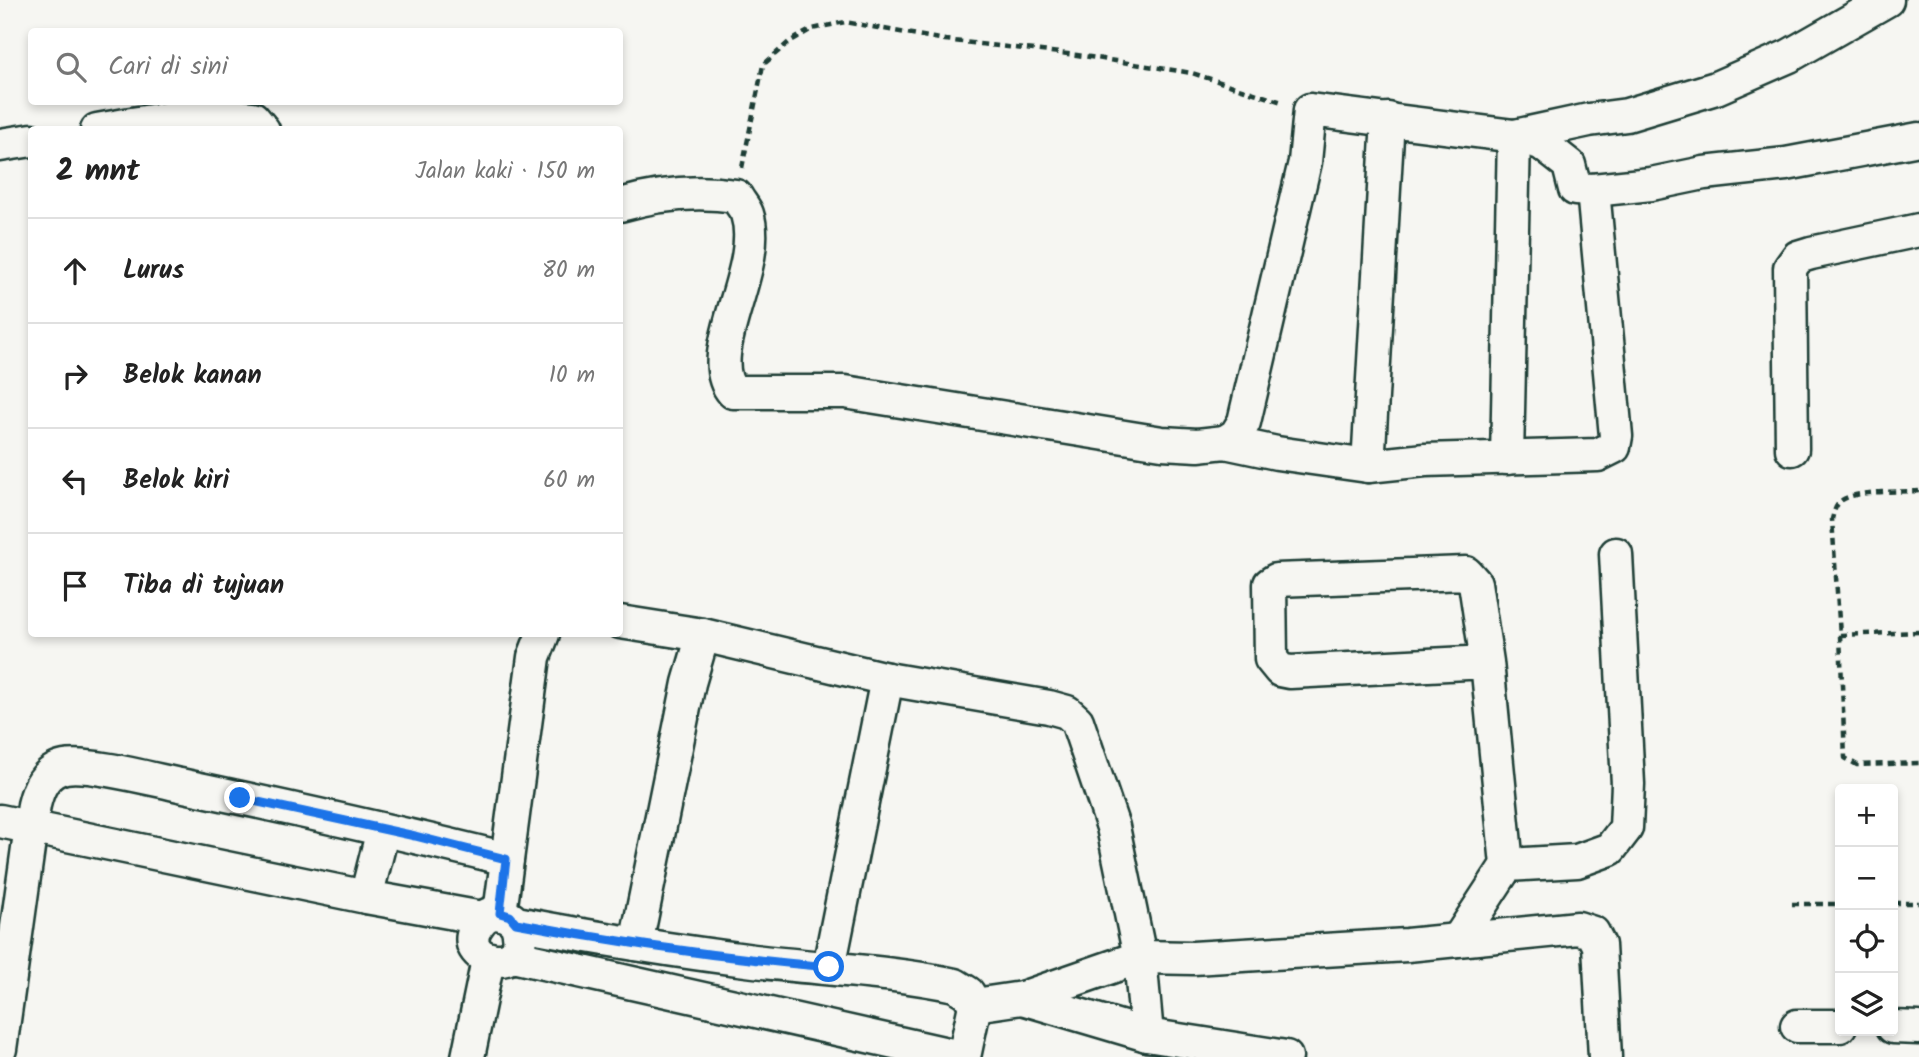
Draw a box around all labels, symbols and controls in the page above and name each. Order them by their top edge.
search box [28,28,623,105]
text: Cari di sini [108,46,228,88]
icon: search [52,48,90,86]
text: 2 mnt [56,148,140,196]
text: Jalan kaki · 150 m [415,154,595,190]
text: Lurus [123,250,184,292]
icon: ahead [56,252,94,290]
text: 80 m [542,253,595,289]
text: Belok kanan [123,355,262,397]
icon: right [56,357,94,395]
text: 10 m [549,358,595,394]
text: Belok kiri [123,460,229,502]
icon: left [56,462,94,500]
text: 60 m [543,463,595,499]
text: Tiba di tujuan [123,565,284,607]
icon: arrive [56,567,94,605]
route end [224,782,255,813]
map controls [1835,784,1898,1036]
button: + [1835,784,1898,847]
button: − [1835,847,1898,910]
button: locate [1835,910,1898,973]
route start [813,951,844,982]
button: layers [1835,973,1898,1036]

